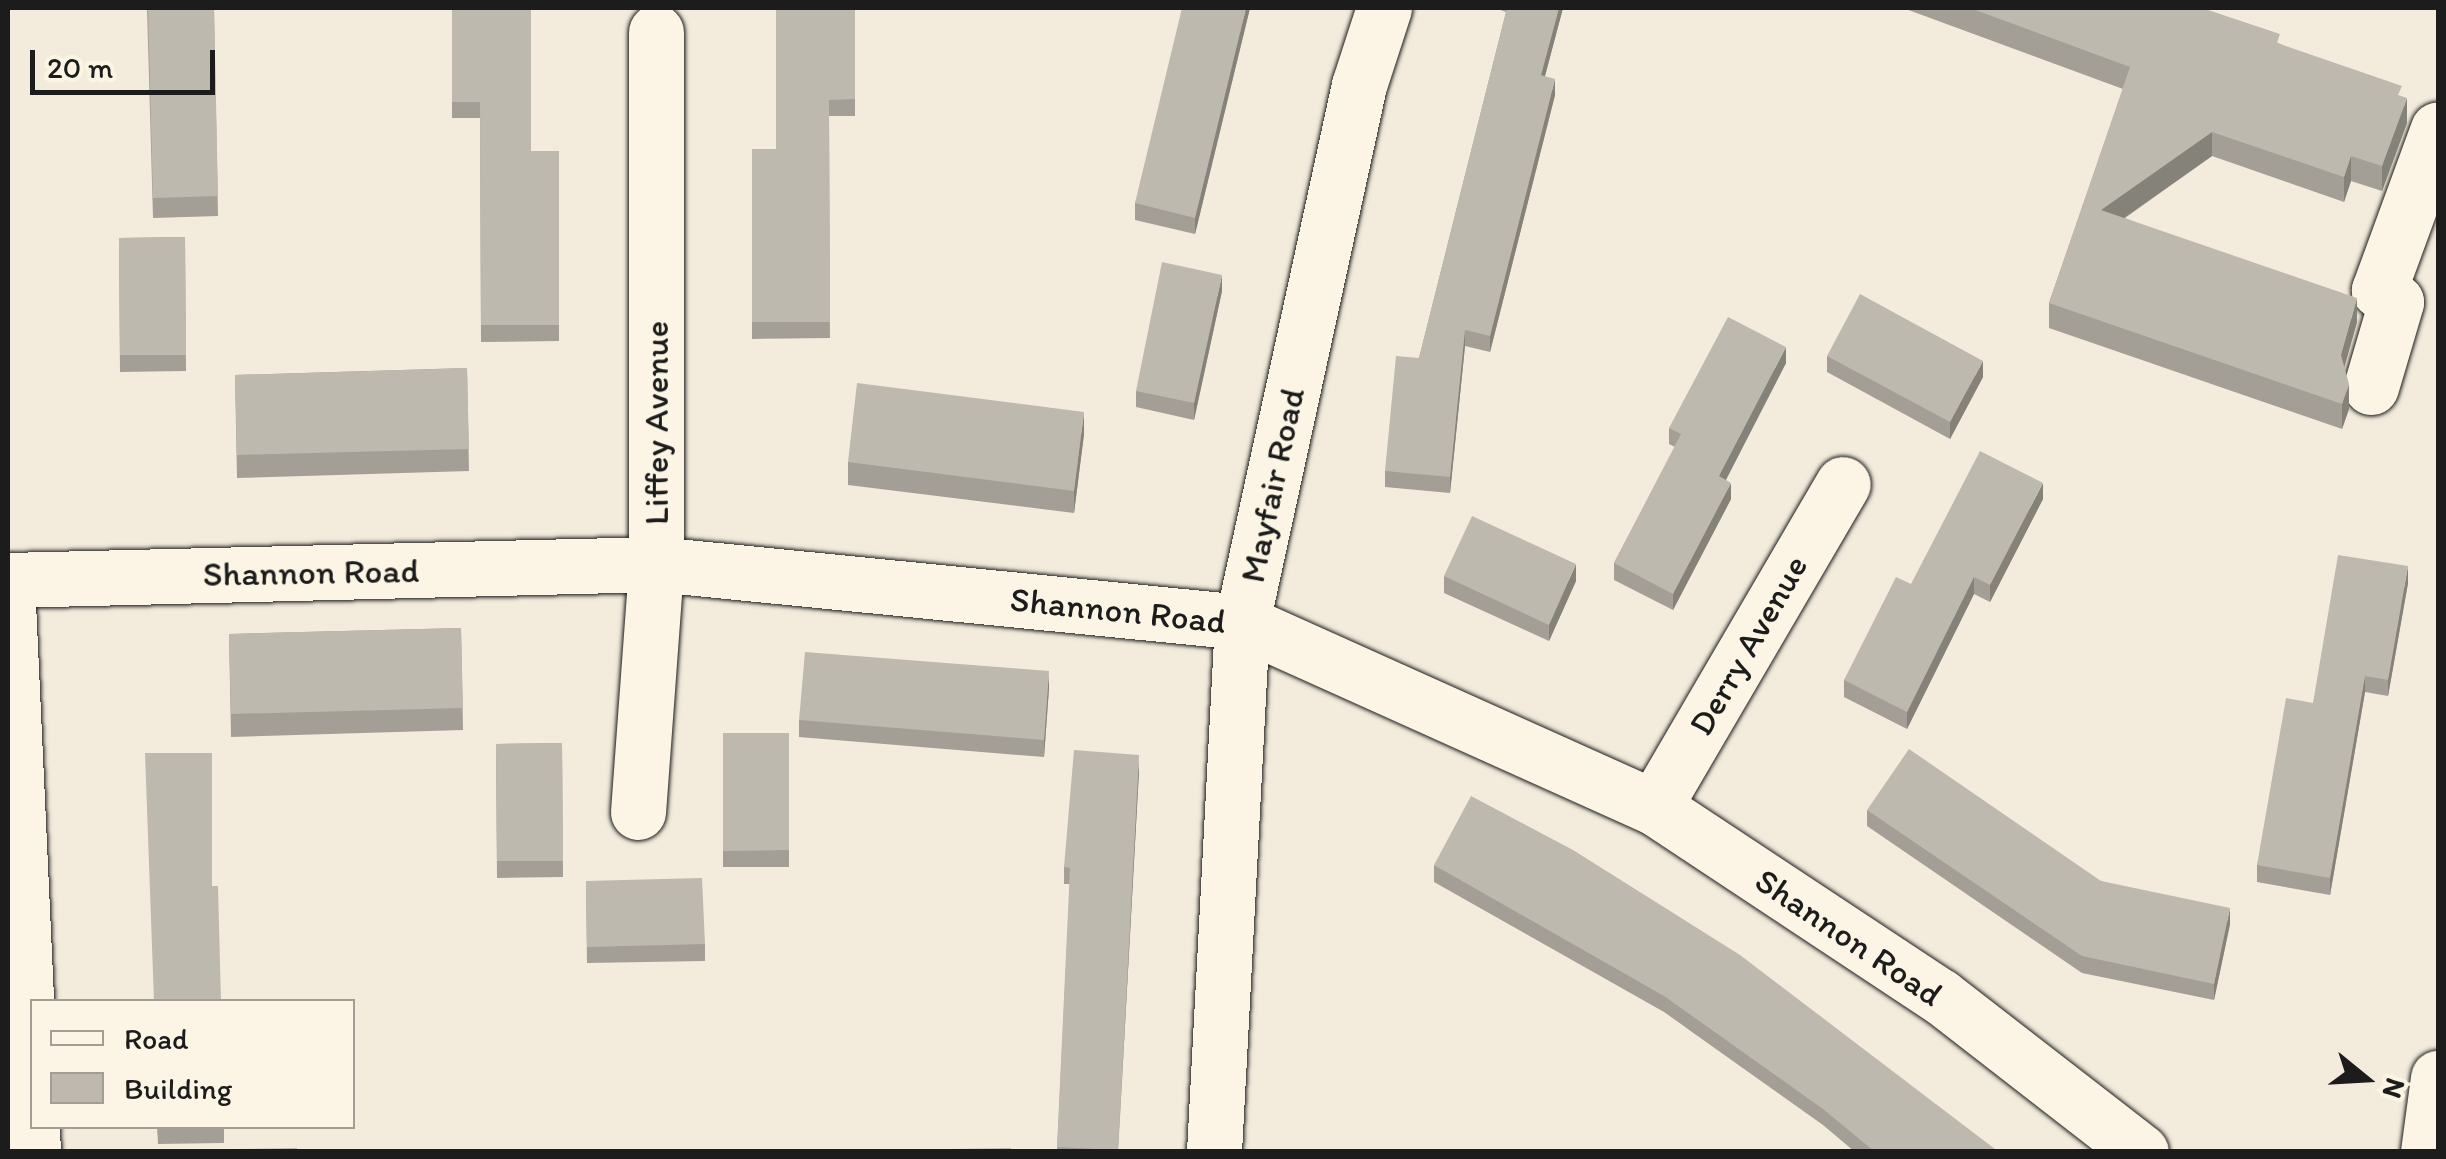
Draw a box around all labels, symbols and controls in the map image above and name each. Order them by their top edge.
scale bar [35,30,220,92]
text: 20 m [47,49,113,86]
street label: Liffey Avenue [635,322,677,524]
street label: Mayfair Road [1231,384,1313,586]
street label: Derry Avenue [1680,548,1816,742]
street label: Shannon Road [203,549,419,595]
street label: Shannon Road [1008,578,1228,642]
street label: Shannon Road [1748,859,1950,1015]
legend [30,999,355,1129]
text: Road [124,1020,189,1057]
north arrow [2316,1029,2416,1129]
text: Building [124,1070,232,1107]
text: N [2375,1074,2414,1103]

